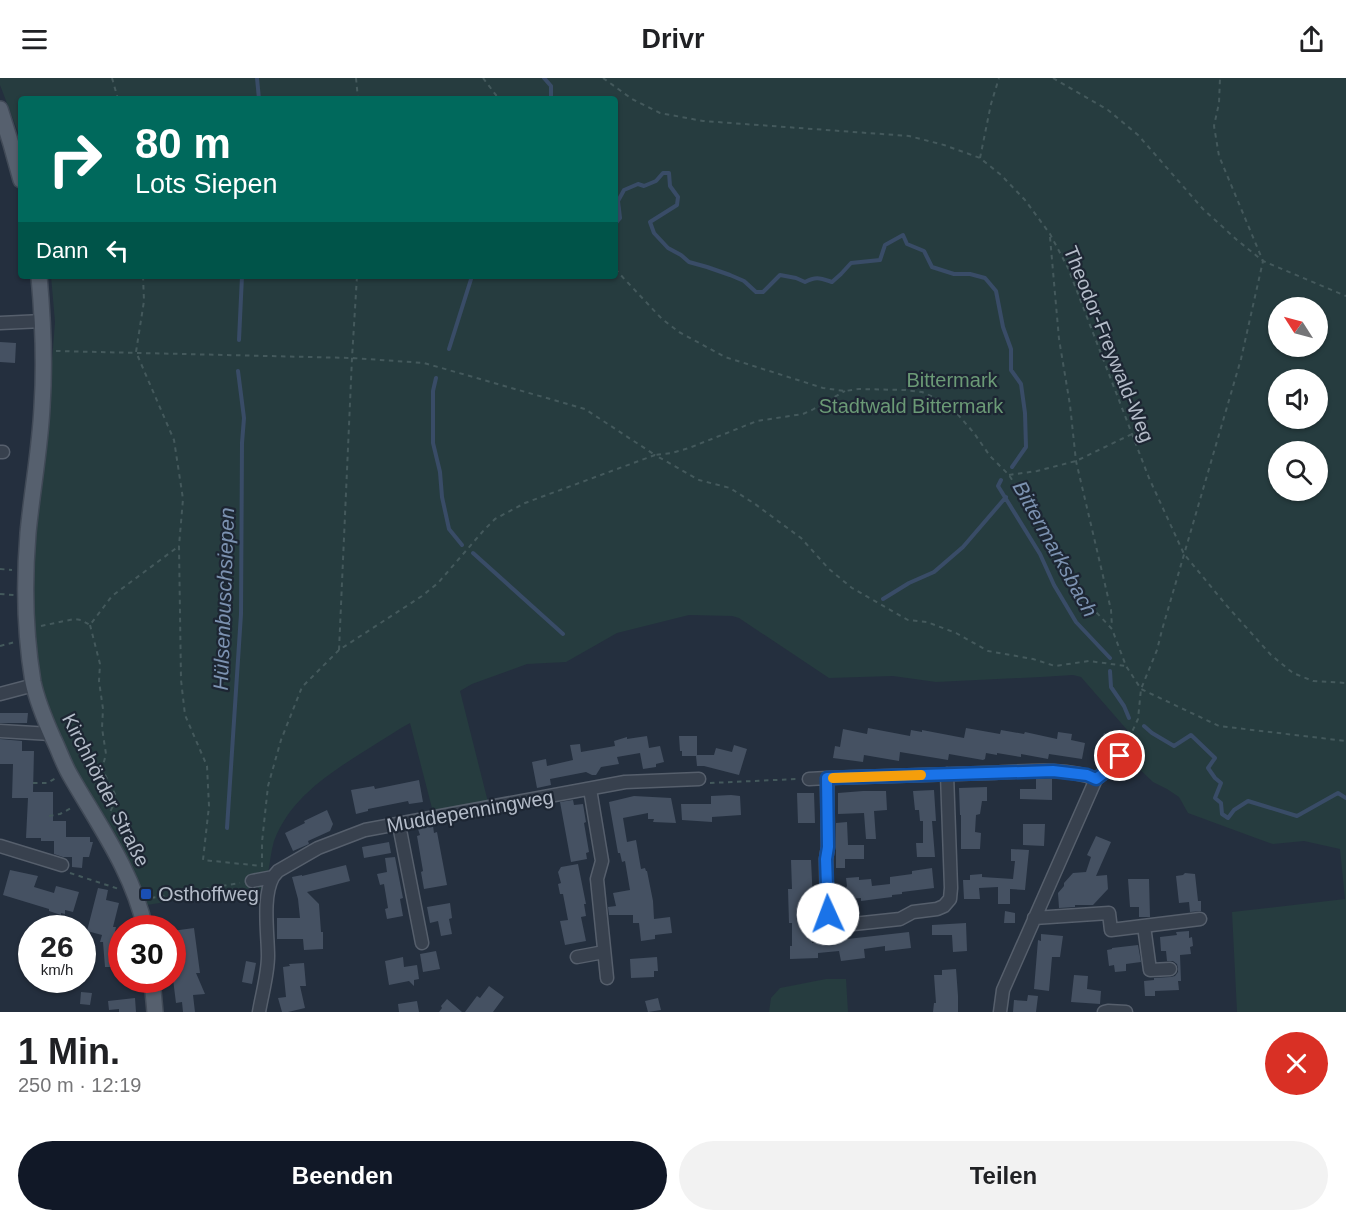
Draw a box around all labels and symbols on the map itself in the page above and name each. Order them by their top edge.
street label: Theodor-Freywald-Weg [1060,243,1158,445]
north arrow [1268,297,1328,357]
park label: Bittermark [906,369,999,391]
park label: Stadtwald Bittermark [819,395,1004,417]
water label: Bittermarksbach [1009,477,1102,621]
water label: Hülsenbuschsiepen [209,507,238,691]
street label: Kirchhörder Straße [58,710,154,870]
pin [1094,730,1145,781]
street label: Muddepenningweg [385,785,555,837]
position arrow [796,882,860,946]
place label: Osthoffweg [158,883,259,905]
marker: Osthoffweg [139,887,153,901]
speed limit sign: 30 [108,915,186,993]

